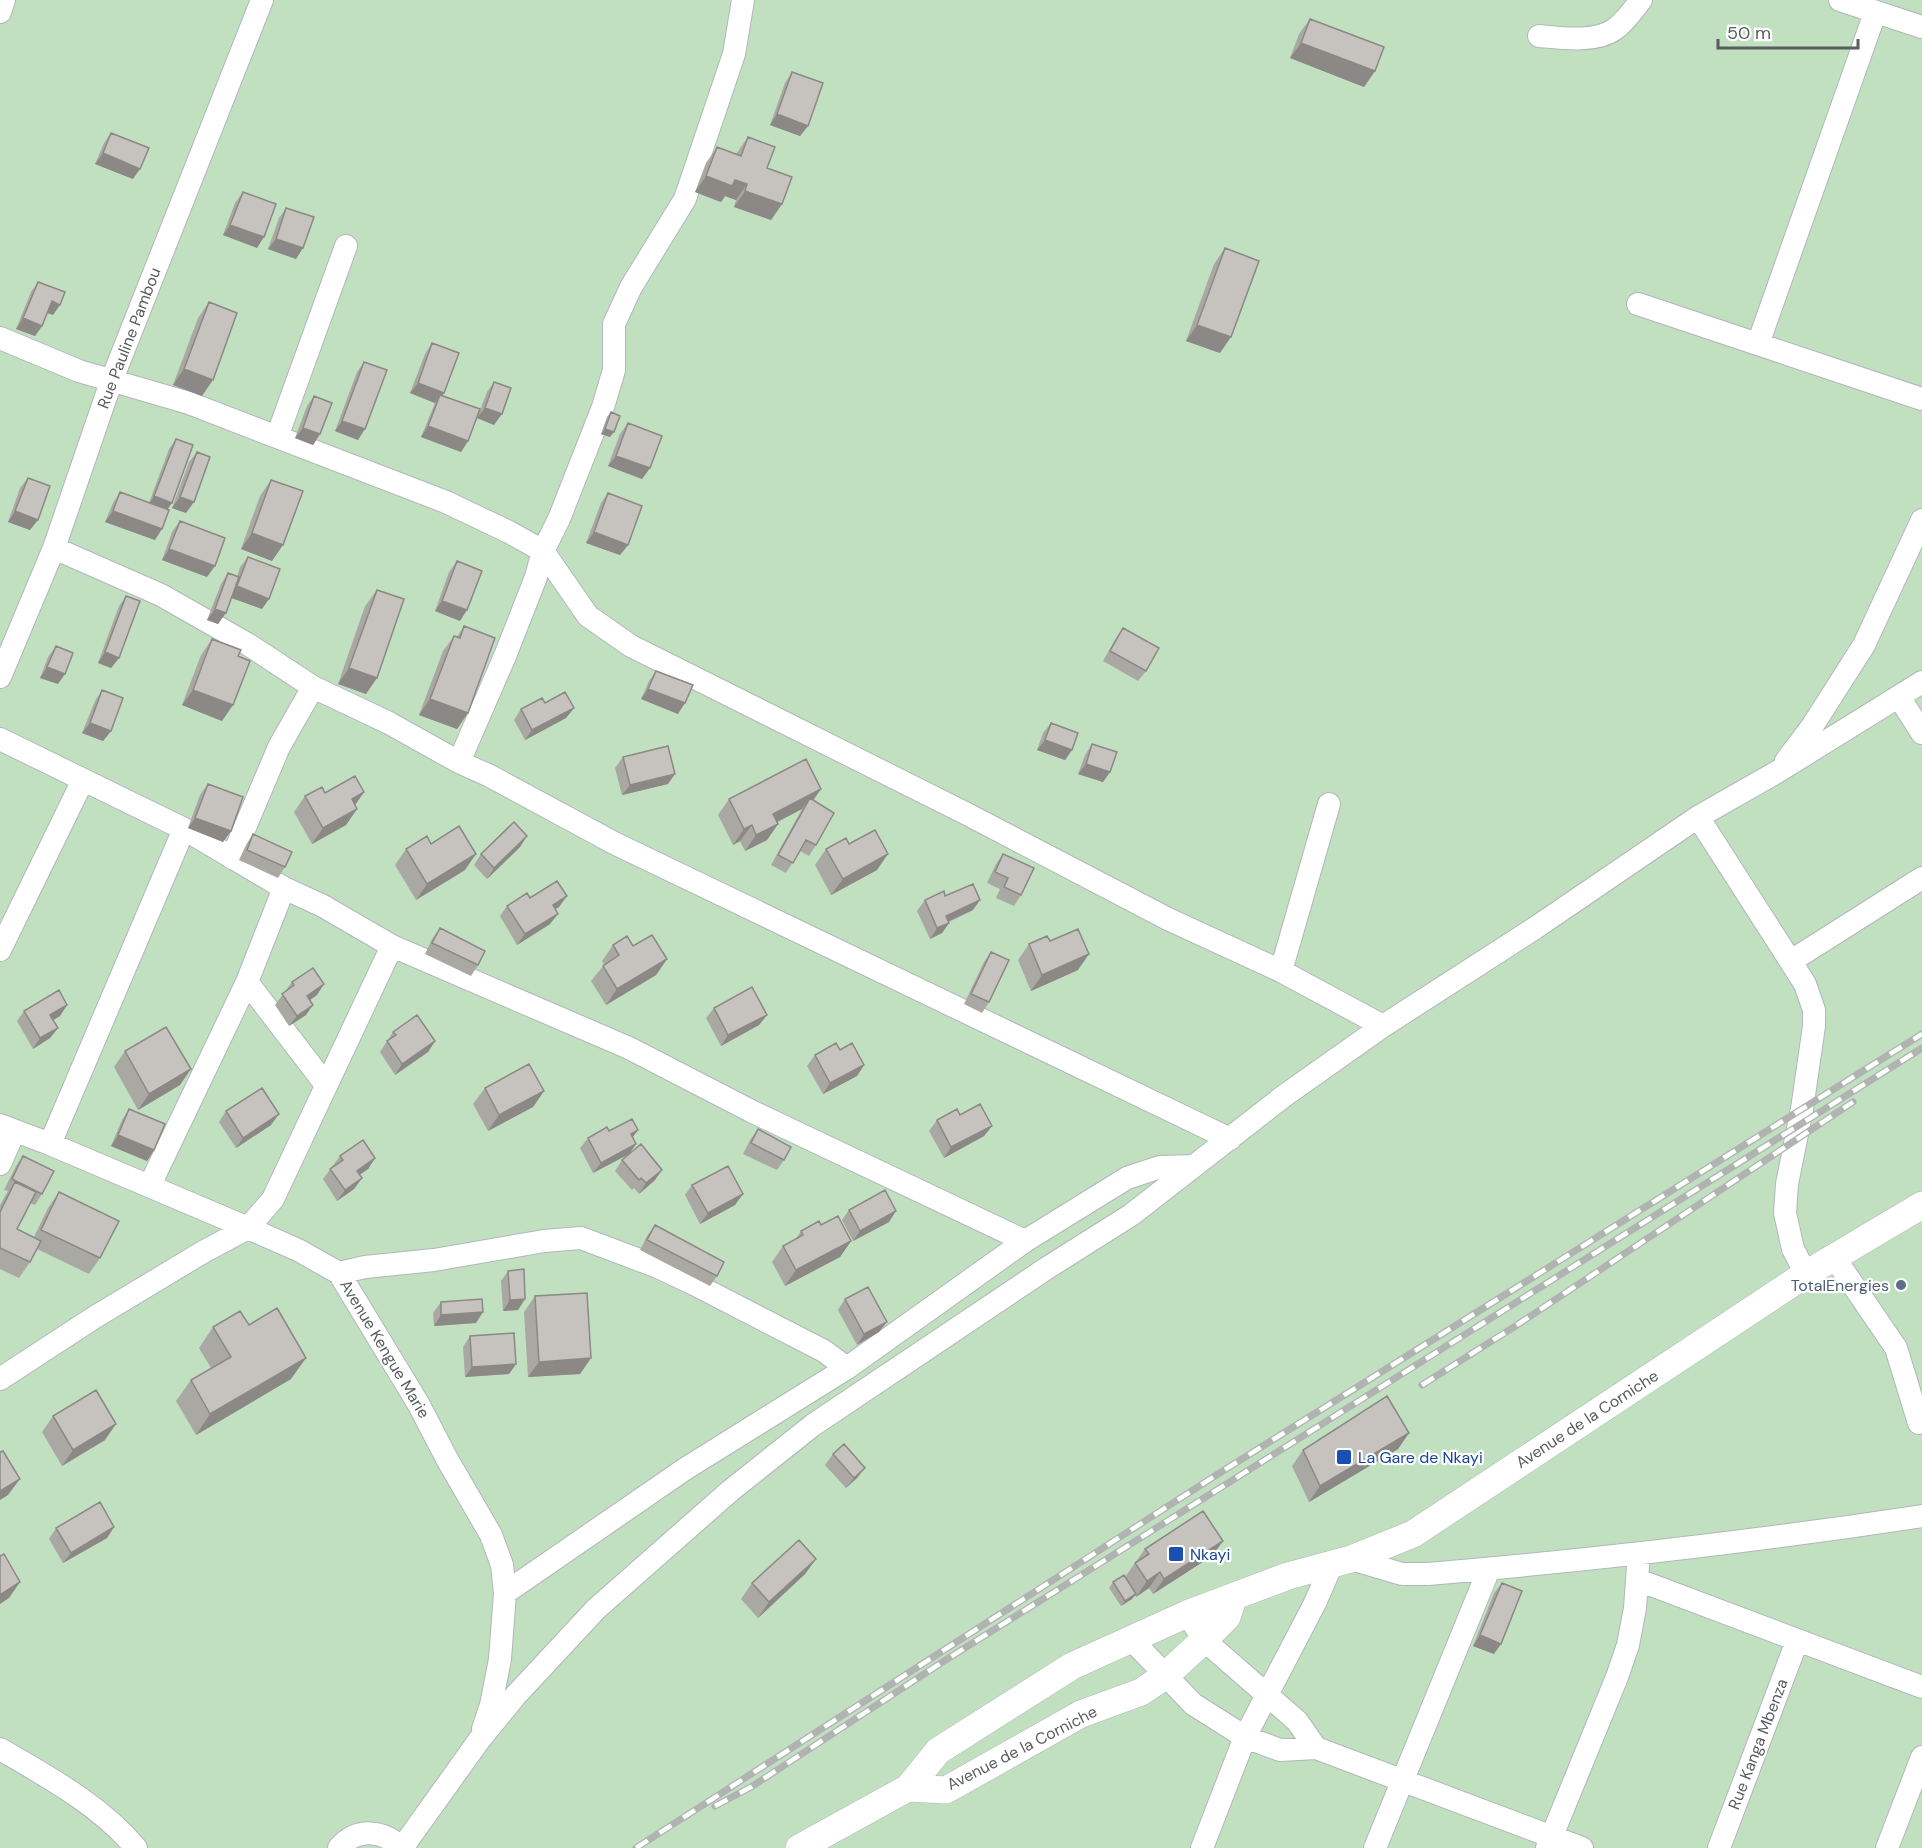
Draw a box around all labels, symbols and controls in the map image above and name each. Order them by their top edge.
scale bar [1718,12,1858,50]
text: 50 m [1727,21,1771,45]
street label: Rue Pauline Pambou [92,265,166,411]
place label: TotalEnergies [1791,1275,1889,1296]
street label: Avenue Kengue Marie [335,1276,435,1422]
marker: TotalEnergies [1894,1278,1908,1292]
street label: Avenue de la Corniche [1512,1365,1662,1473]
place label: La Gare de Nkayi [1358,1447,1483,1468]
marker: La Gare de Nkayi [1335,1448,1353,1466]
place label: Nkayi [1190,1544,1230,1565]
marker: Nkayi [1167,1545,1185,1563]
street label: Rue Kanga Mbenza [1723,1676,1793,1812]
street label: Avenue de la Corniche [943,1701,1101,1795]

